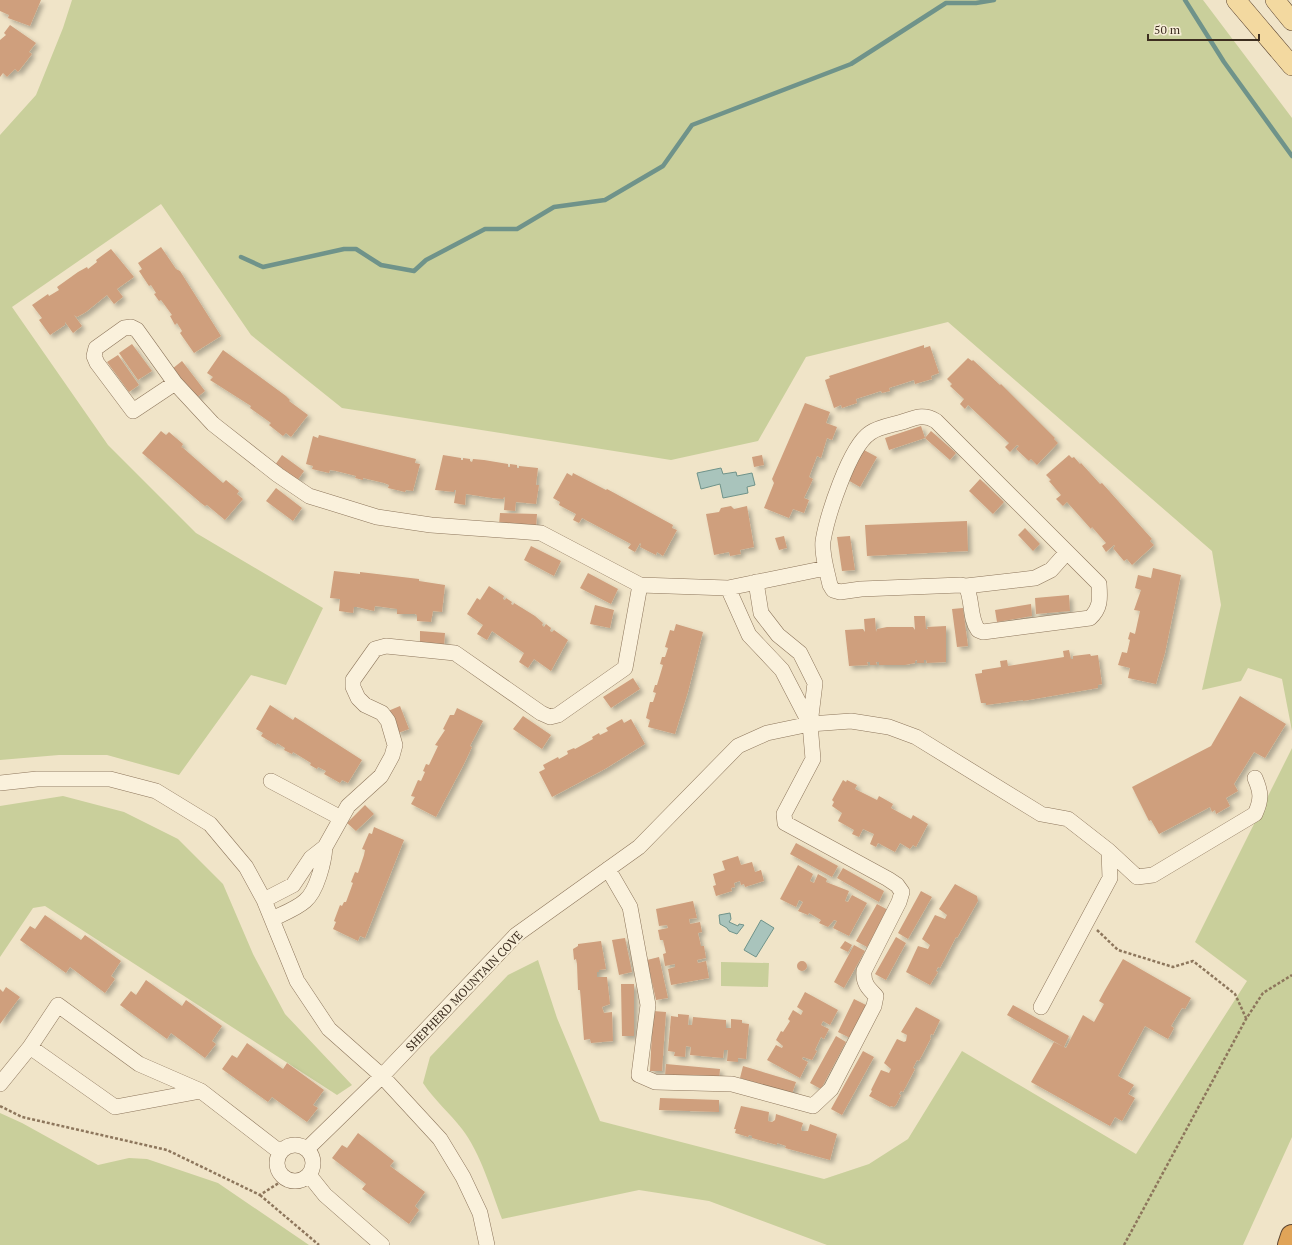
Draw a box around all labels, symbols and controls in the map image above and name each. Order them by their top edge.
scale bar [1148,16,1259,42]
text: 50 m [1154,22,1181,37]
street label: SHEPHERD MOUNTAIN COVE [402,928,526,1054]

